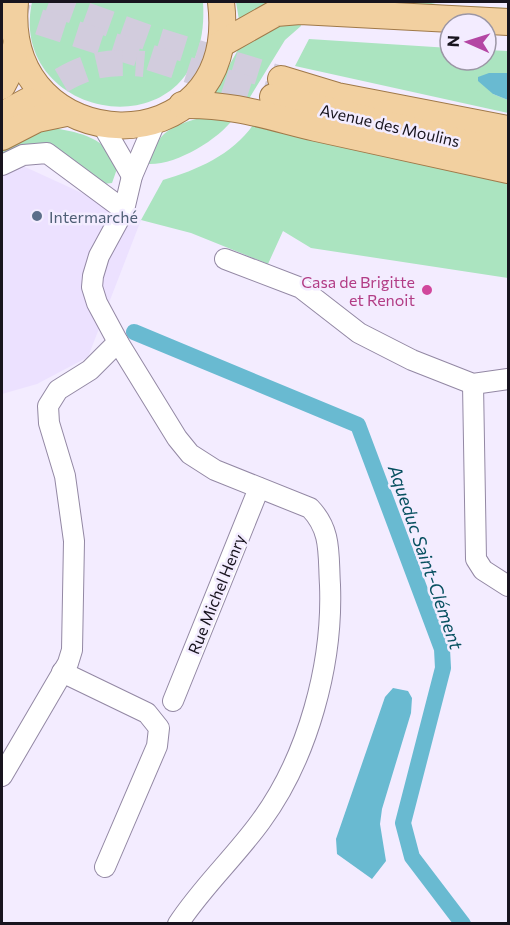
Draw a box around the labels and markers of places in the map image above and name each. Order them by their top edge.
place label: Intermarché [49,207,138,226]
marker: Intermarché [30,209,44,223]
place label: Casa de Brigitte et Renoit [301,272,415,309]
marker: Casa de Brigitte et Renoit [420,283,434,297]

